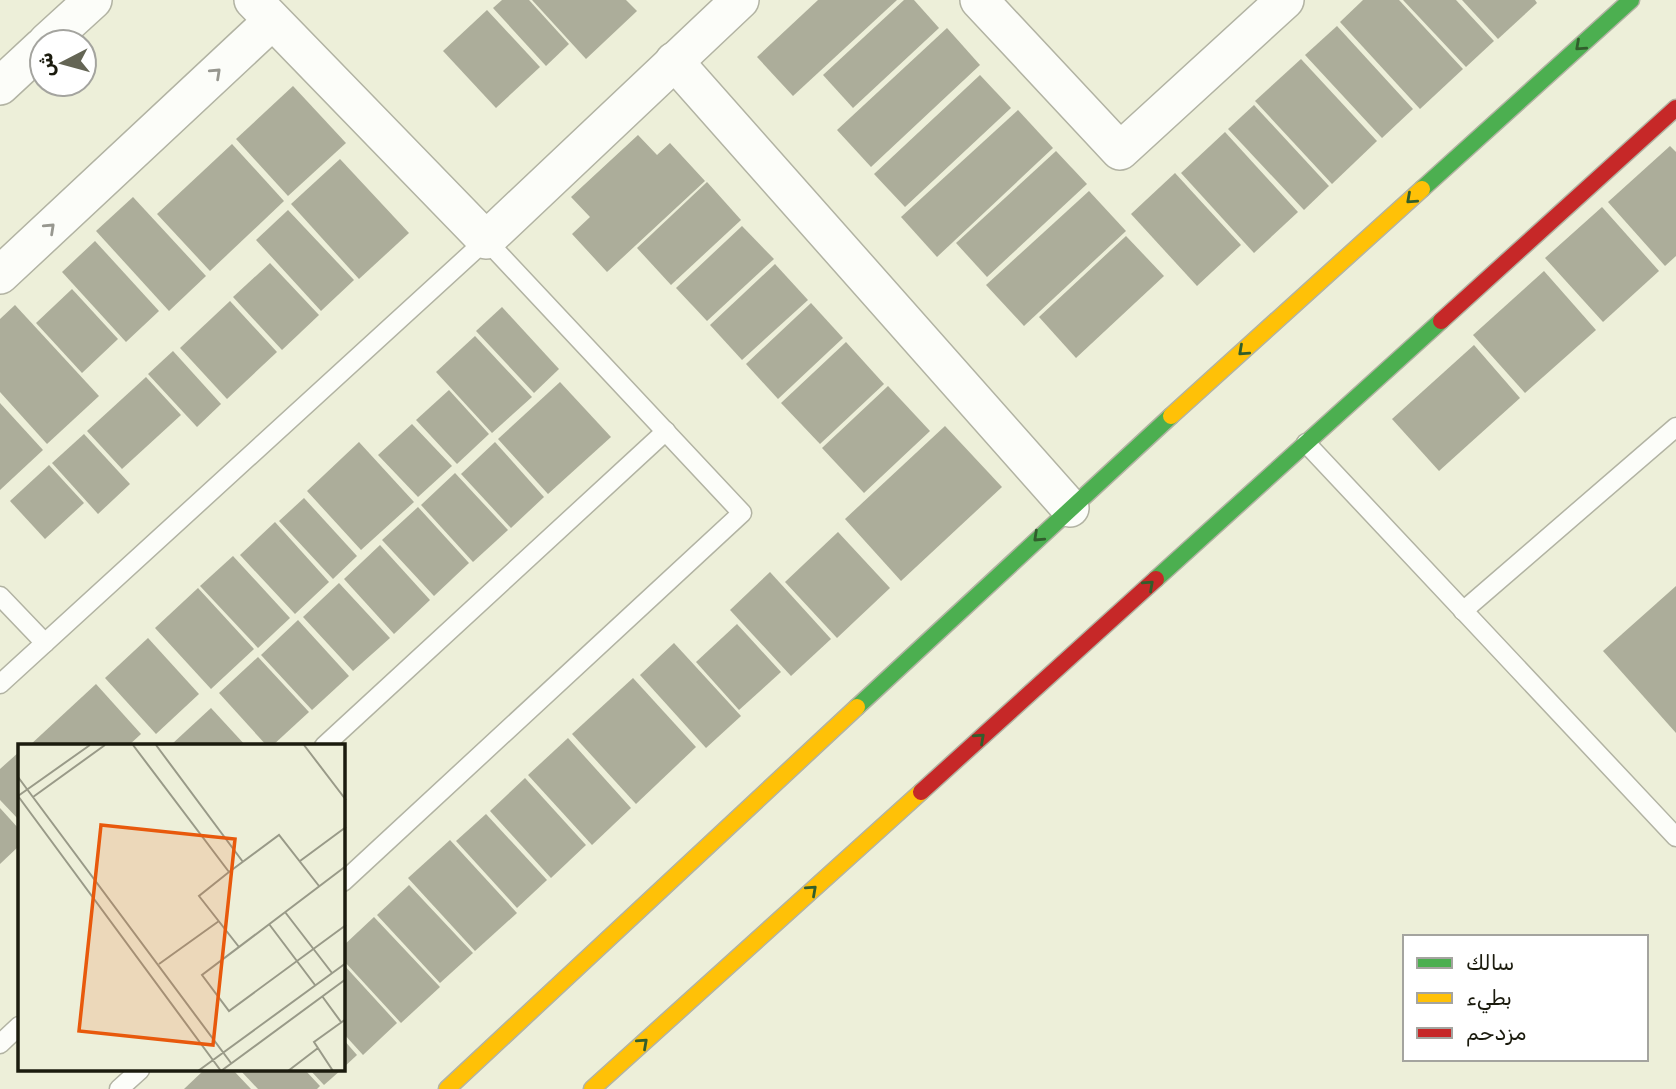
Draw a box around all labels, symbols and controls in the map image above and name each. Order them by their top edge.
north arrow [28,28,98,98]
one-way arrow [1575,38,1588,50]
text: ش [34,52,59,78]
one-way arrow [208,69,221,81]
one-way arrow [1406,190,1419,203]
one-way arrow [42,224,55,237]
one-way arrow [1238,343,1251,356]
one-way arrow [1033,529,1046,542]
one-way arrow [1141,581,1154,593]
one-way arrow [972,734,985,746]
inset map [18,744,345,1072]
one-way arrow [803,886,816,899]
legend [1403,935,1648,1061]
text: سالك [1466,950,1514,975]
text: بطيء [1466,985,1512,1014]
text: مزدحم [1466,1020,1526,1047]
one-way arrow [635,1039,648,1051]

